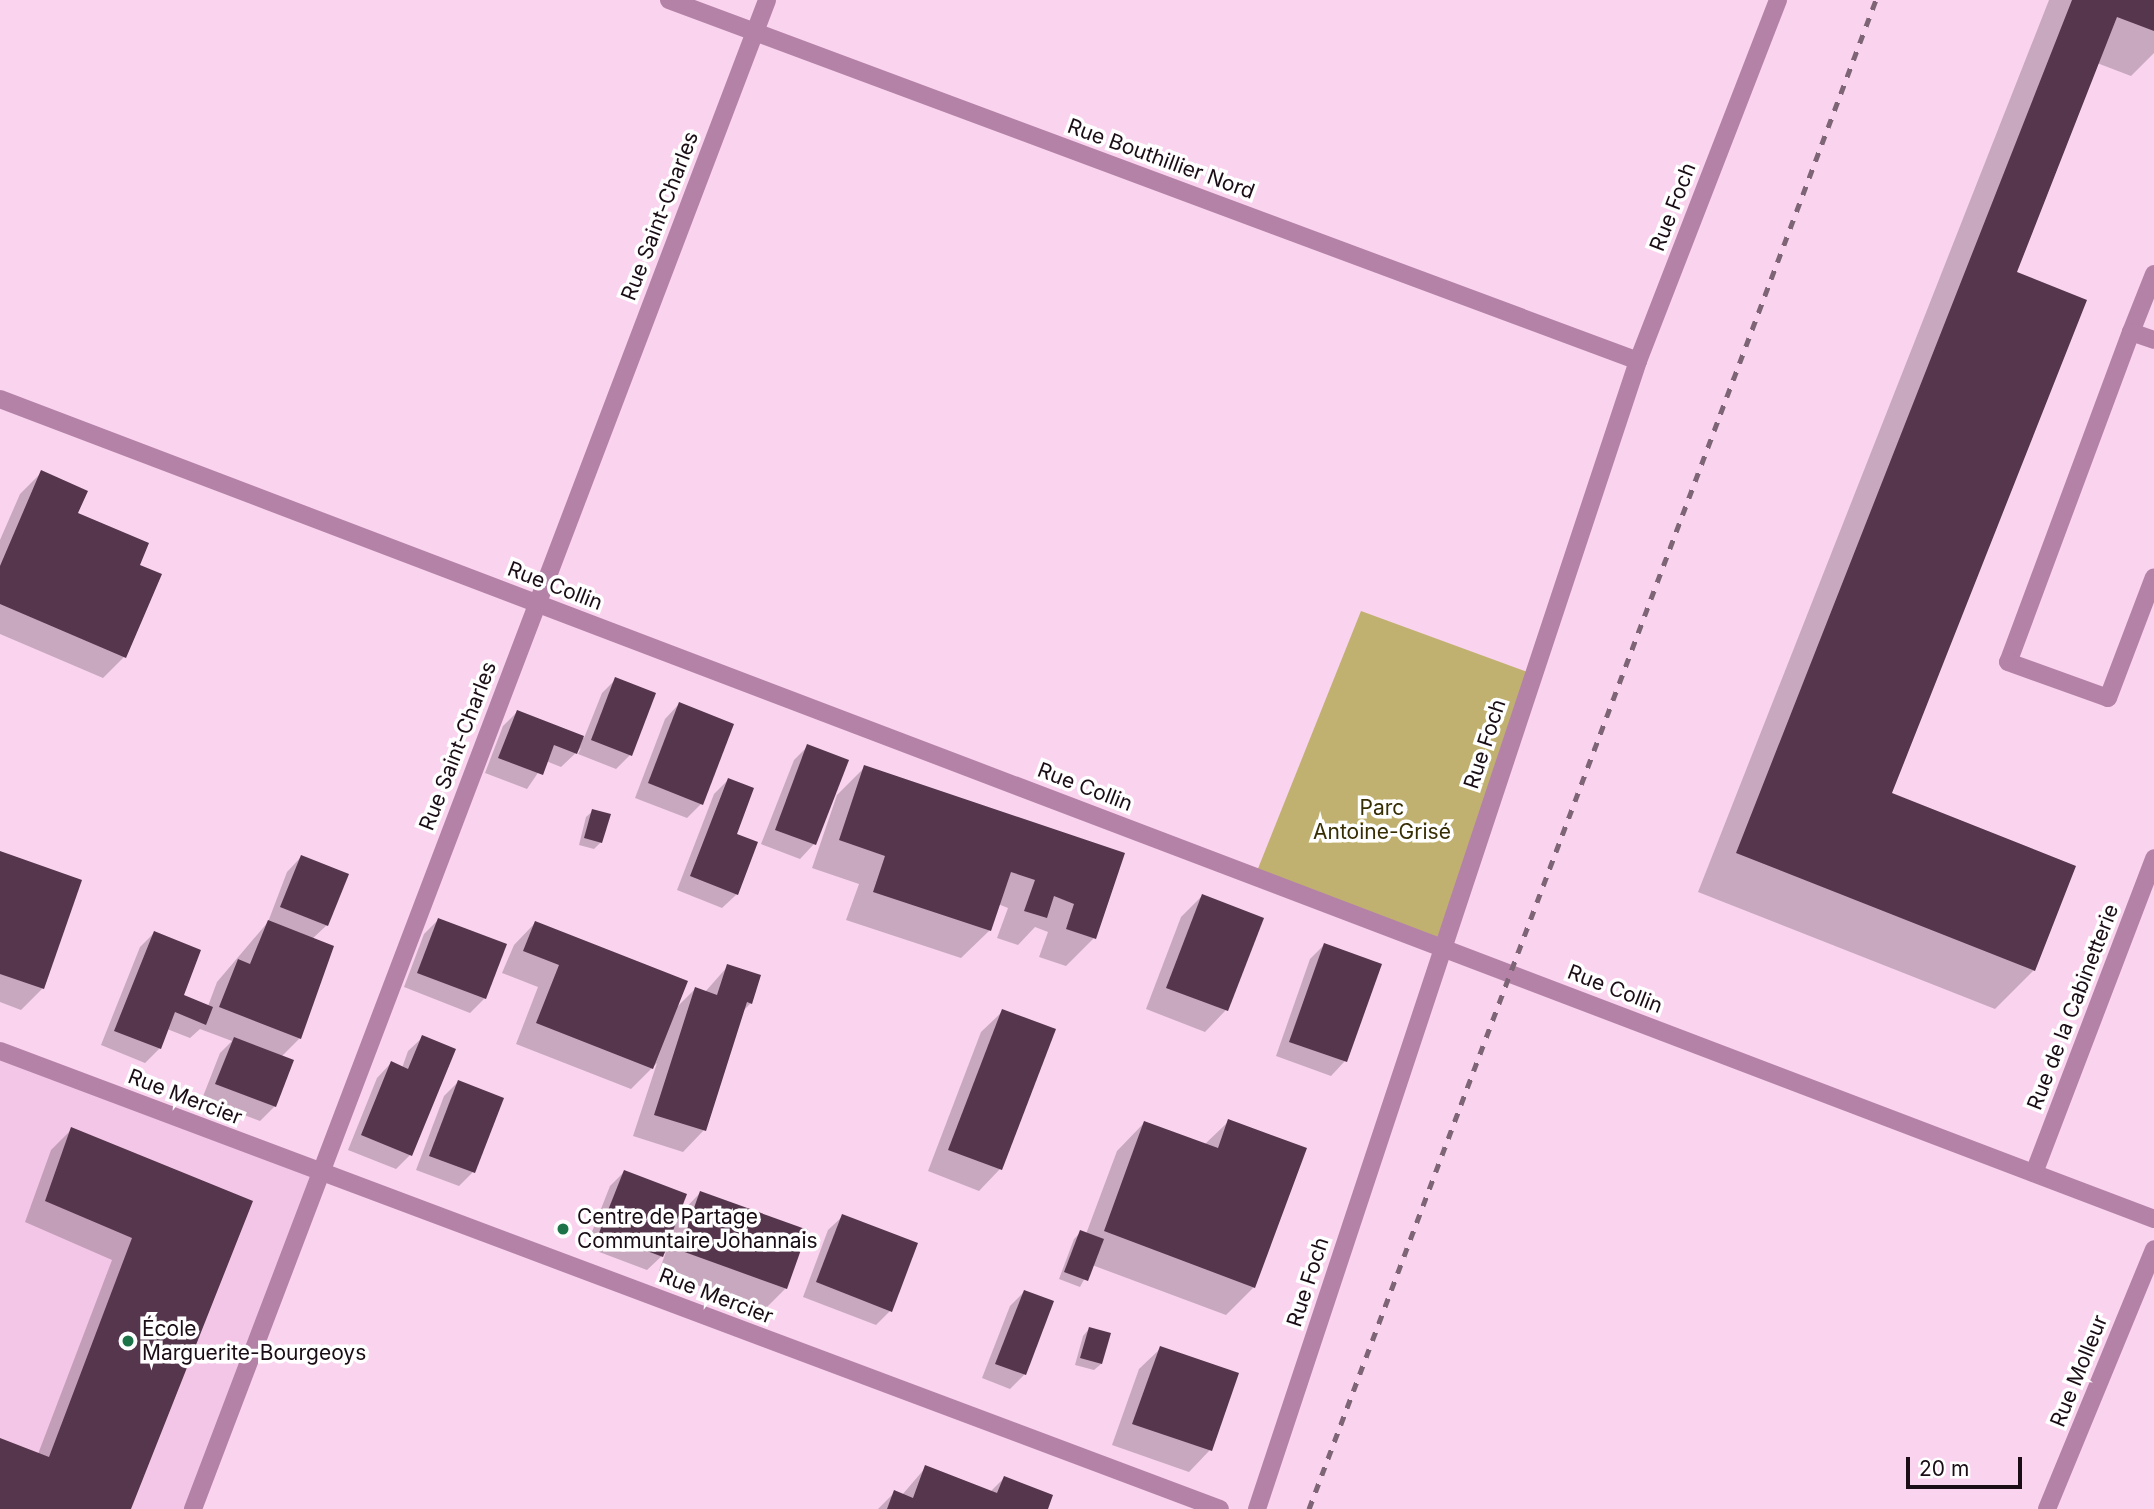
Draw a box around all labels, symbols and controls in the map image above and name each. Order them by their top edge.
street label: Rue Bouthillier Nord [1064,113,1258,205]
street label: Rue Saint-Charles [616,128,704,304]
street label: Rue Foch [1645,159,1701,255]
street label: Rue Collin [504,556,606,616]
street label: Rue Saint-Charles [414,658,502,834]
street label: Rue Foch [1459,696,1511,792]
street label: Rue Collin [1034,757,1136,817]
park label: Parc Antoine-Grisé [1313,795,1451,845]
street label: Rue de la Cabinetterie [2022,901,2124,1113]
street label: Rue Collin [1564,959,1666,1019]
street label: Rue Mercier [124,1064,246,1130]
place label: Centre de Partage Communtaire Johannais [577,1204,818,1254]
marker: Centre de Partage Communtaire Johannais [555,1221,571,1237]
street label: Rue Foch [1282,1234,1334,1330]
street label: Rue Mercier [655,1263,777,1329]
street label: Rue Molleur [2045,1311,2113,1431]
place label: École Marguerite-Bourgeoys [142,1316,366,1366]
marker: École Marguerite-Bourgeoys [120,1333,136,1349]
scale bar [1909,1442,2024,1486]
text: 20 m [1919,1456,1969,1481]

